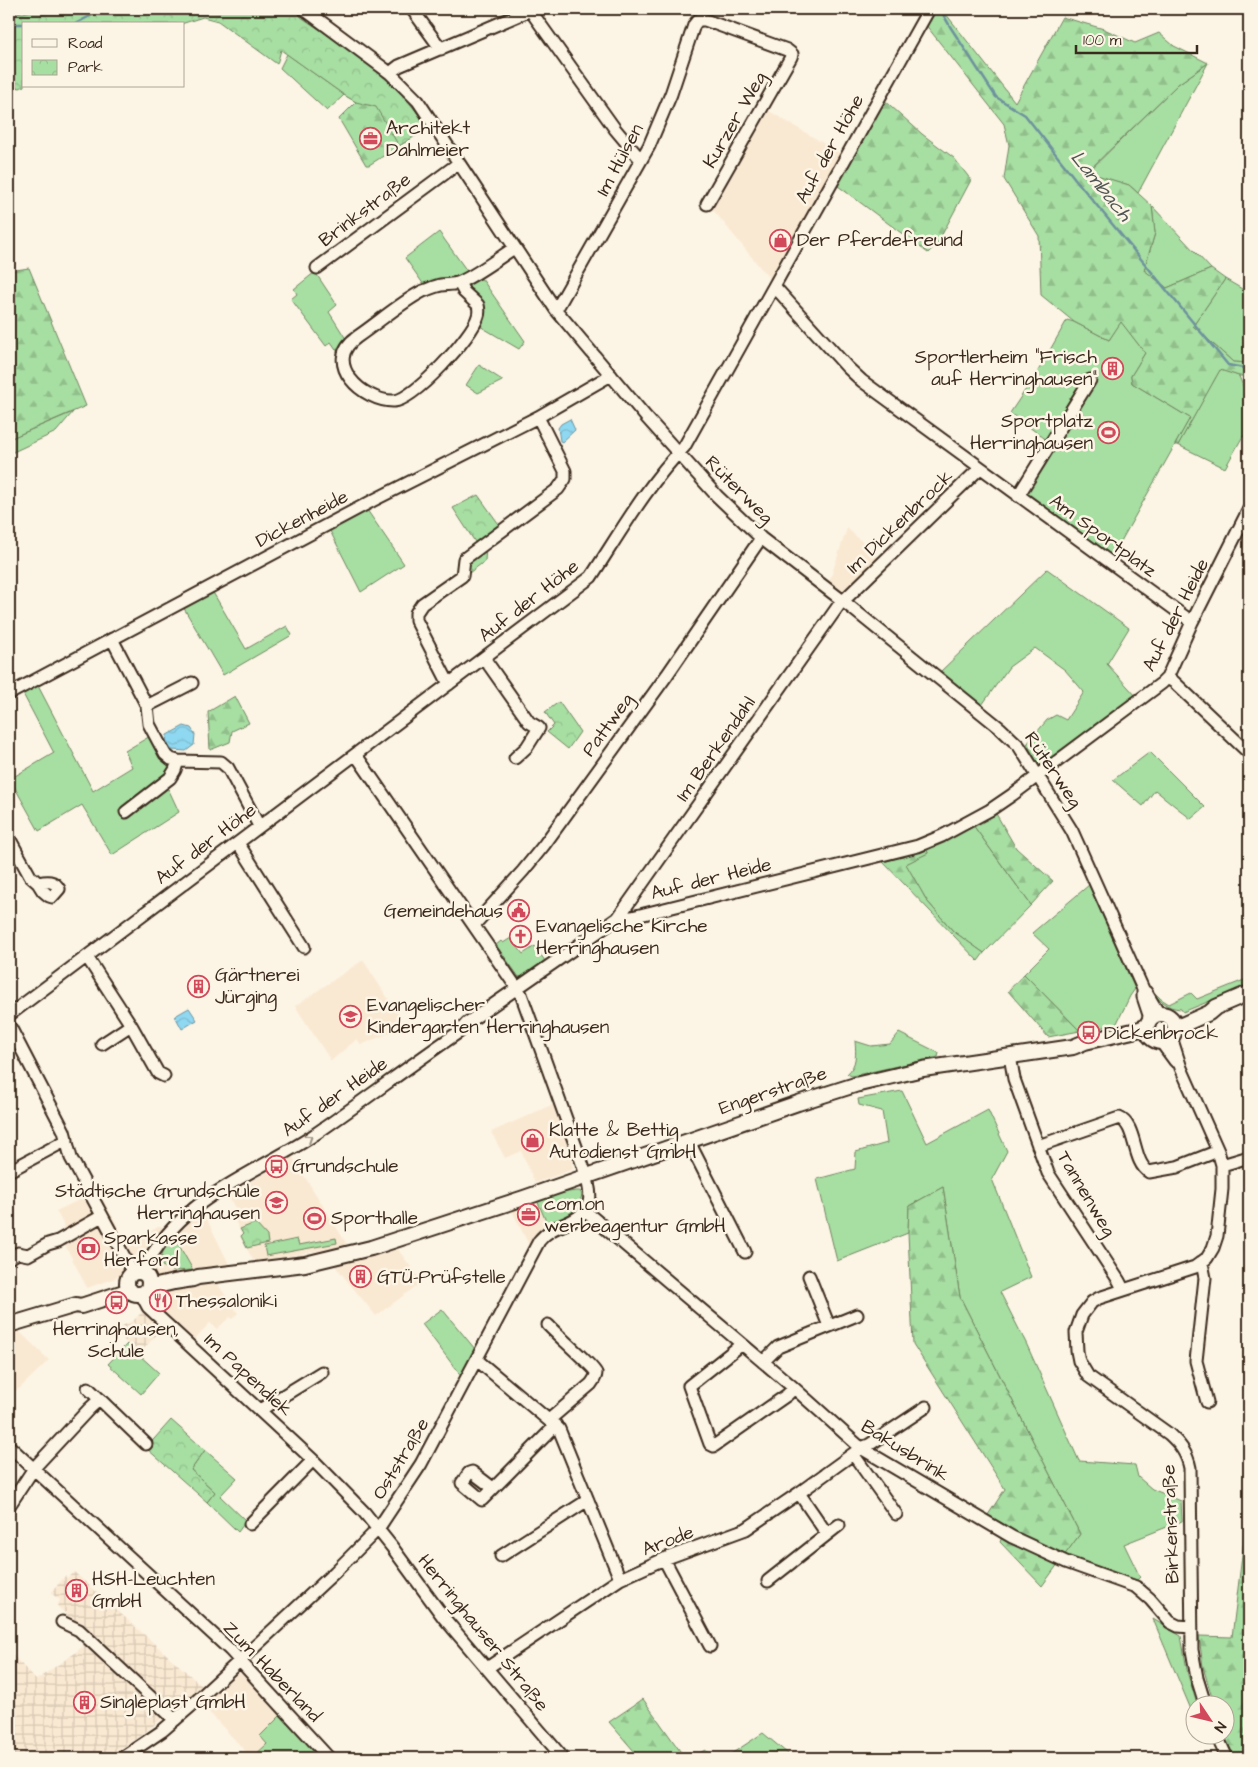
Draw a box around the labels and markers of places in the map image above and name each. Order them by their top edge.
place label: Architekt Dahlmeier [386,115,471,164]
office icon: Architekt Dahlmeier [358,127,382,151]
place label: Der Pferdefreund [797,227,963,254]
shop icon: Der Pferdefreund [769,228,793,252]
place label: Sportlerheim "Frisch auf Herringhausen" [915,344,1098,394]
building icon: Sportlerheim "Frisch auf Herringhausen" [1101,356,1125,380]
place label: Sportplatz Herringhausen [970,408,1094,458]
sports icon: Sportplatz Herringhausen [1097,420,1121,444]
place label: Gemeindehaus [384,898,503,925]
public building icon: Gemeindehaus [507,899,531,923]
place label: Evangelische Kirche Herringhausen [536,913,708,963]
church icon: Evangelische Kirche Herringhausen [508,925,532,949]
place label: Gärtnerei Jürging [215,962,300,1012]
building icon: Gärtnerei Jürging [187,974,211,998]
place label: Evangelischer Kindergarten Herringhausen [367,992,609,1042]
school or university icon: Evangelischer Kindergarten Herringhausen [339,1004,363,1028]
place label: Dickenbrock [1104,1020,1219,1047]
bus stop icon: Dickenbrock [1076,1021,1100,1045]
place label: Klatte & Bettig Autodienst GmbH [549,1117,697,1166]
shop icon: Klatte & Bettig Autodienst GmbH [521,1129,545,1153]
place label: Grundschule [292,1153,398,1180]
bus stop icon: Grundschule [264,1154,288,1178]
place label: Städtische Grundschule Herringhausen [55,1178,260,1228]
school or university icon: Städtische Grundschule Herringhausen [264,1190,288,1214]
place label: com.on werbeagentur GmbH [544,1191,726,1241]
office icon: com.on werbeagentur GmbH [516,1203,540,1227]
place label: Sporthalle [331,1205,418,1232]
sports icon: Sporthalle [303,1206,327,1230]
place label: Sparkasse Herford [104,1225,198,1274]
bank icon: Sparkasse Herford [76,1237,100,1261]
place label: GTÜ-Prüfstelle [377,1264,506,1291]
building icon: GTÜ-Prüfstelle [349,1265,373,1289]
place label: Thessaloniki [176,1288,277,1315]
restaurant icon: Thessaloniki [148,1289,172,1313]
bus stop icon: Herringhausen, Schule [104,1291,128,1315]
place label: Herringhausen, Schule [53,1316,179,1365]
place label: HSH-Leuchten GmbH [92,1566,215,1615]
building icon: HSH-Leuchten GmbH [64,1578,88,1602]
place label: Singleplast GmbH [100,1689,246,1717]
building icon: Singleplast GmbH [72,1690,96,1714]

